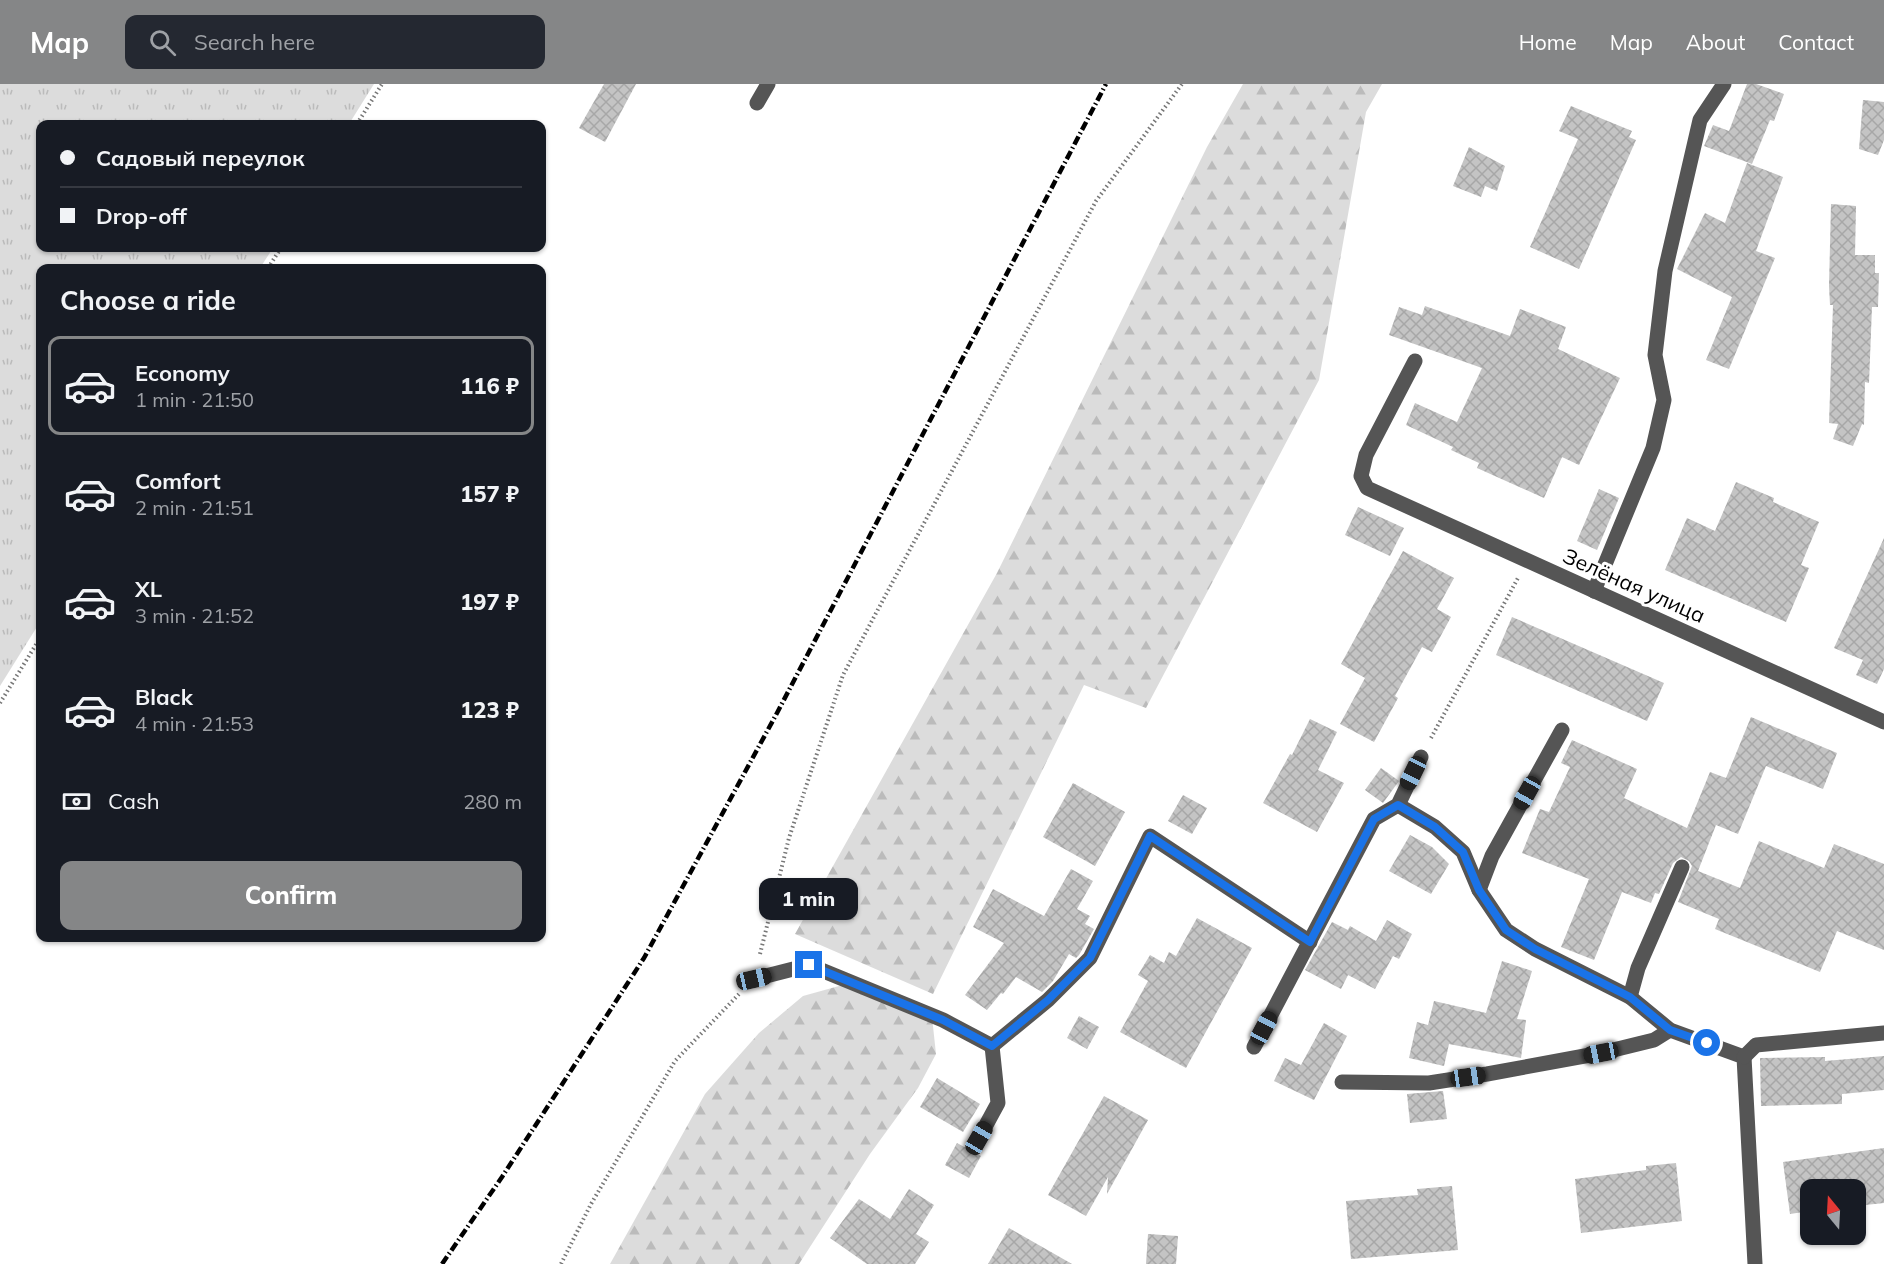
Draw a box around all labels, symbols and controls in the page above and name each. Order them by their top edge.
search box [125,15,545,69]
text: Map [30,25,89,60]
icon: search [146,26,179,59]
text: Search here [194,28,315,56]
text: Home [1519,29,1577,55]
text: Map [1610,29,1653,55]
text: About [1686,29,1745,55]
text: Contact [1778,29,1854,55]
text: Садовый переулок [96,144,305,172]
text: Drop-off [96,202,187,230]
text: Choose a ride [60,283,236,317]
icon: car [63,359,117,413]
text: Economy [135,359,230,387]
text: 116 ₽ [460,372,519,400]
text: 1 min · 21:50 [135,387,254,412]
icon: car [63,467,117,521]
text: Comfort [135,467,221,495]
text: 157 ₽ [460,480,519,508]
text: 2 min · 21:51 [135,495,254,520]
street label: Зелёная улица [1559,542,1710,628]
icon: car [63,575,117,629]
text: XL [135,575,162,603]
text: 197 ₽ [460,588,519,616]
text: 3 min · 21:52 [135,603,254,628]
icon: car [63,683,117,737]
text: Black [135,683,193,711]
text: 123 ₽ [460,696,519,724]
text: 4 min · 21:53 [135,711,254,736]
car [1397,753,1429,793]
car [1510,773,1544,813]
icon: cash [60,785,93,818]
text: Cash [108,787,160,815]
text: 280 m [463,789,522,814]
button: Confirm [60,861,522,930]
callout: 1 min [760,878,858,920]
text: 1 min [782,886,835,911]
route end [795,951,822,978]
car [734,966,774,992]
car [1248,1008,1280,1048]
route start [1693,1029,1720,1056]
car [1582,1041,1620,1065]
car [1449,1066,1487,1088]
car [962,1118,996,1158]
north arrow [1800,1179,1866,1245]
map controls [1800,1179,1866,1245]

